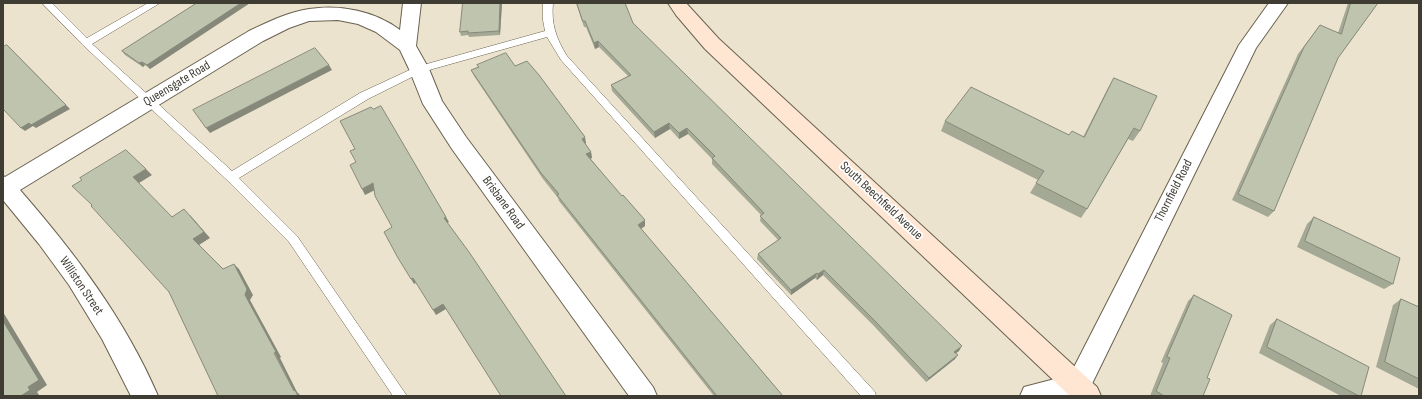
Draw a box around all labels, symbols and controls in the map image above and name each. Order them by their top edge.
street label: Queensgate Road [141,58,213,110]
street label: Thornfield Road [1152,157,1196,225]
street label: South Beechfield Avenue [836,159,926,243]
street label: Brisbane Road [479,174,527,232]
street label: Williston Street [56,254,106,318]

